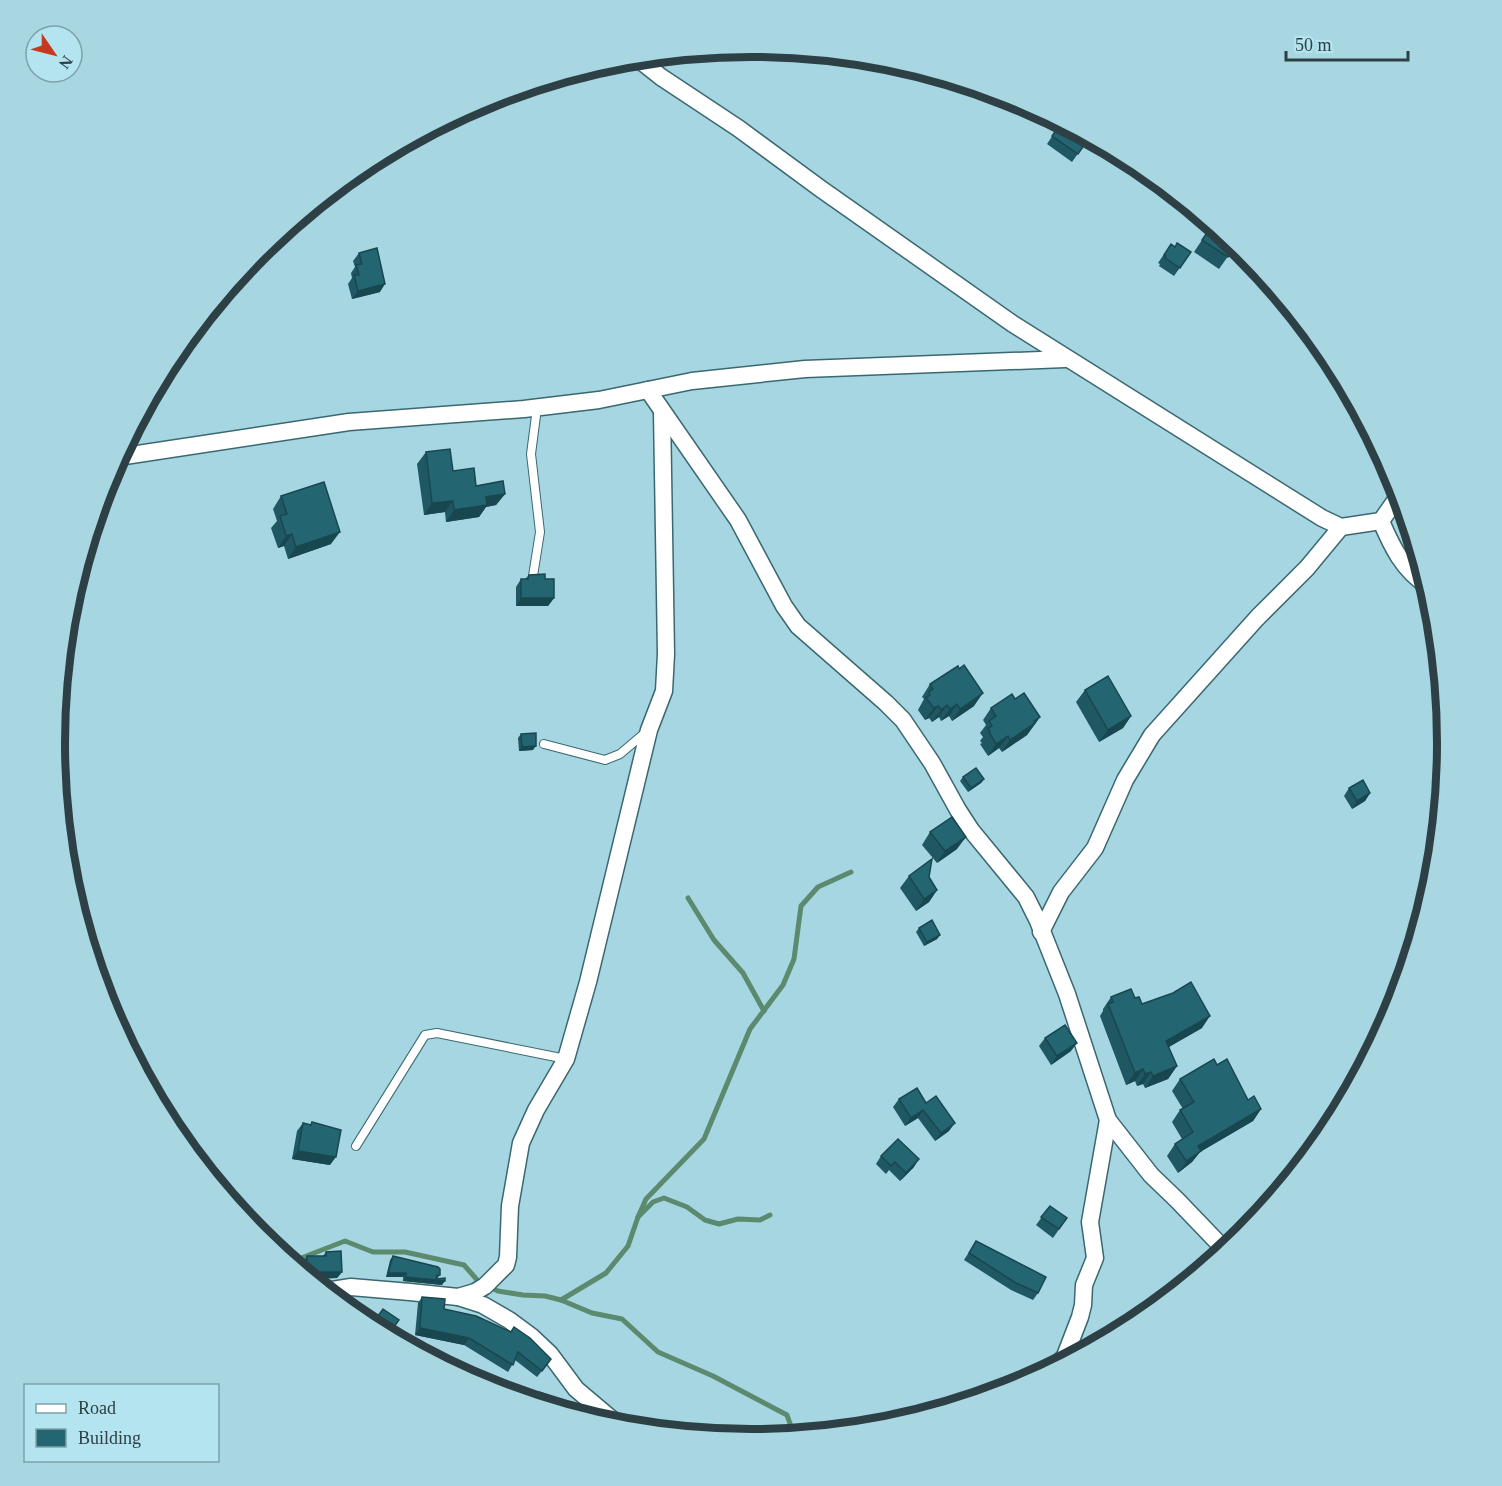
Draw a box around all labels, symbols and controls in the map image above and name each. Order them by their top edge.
north arrow [24,24,84,84]
scale bar [1286,24,1408,62]
text: 50 m [1295,35,1332,55]
text: N [55,53,76,72]
legend [24,1384,219,1462]
text: Road [78,1398,116,1418]
text: Building [78,1428,141,1448]

